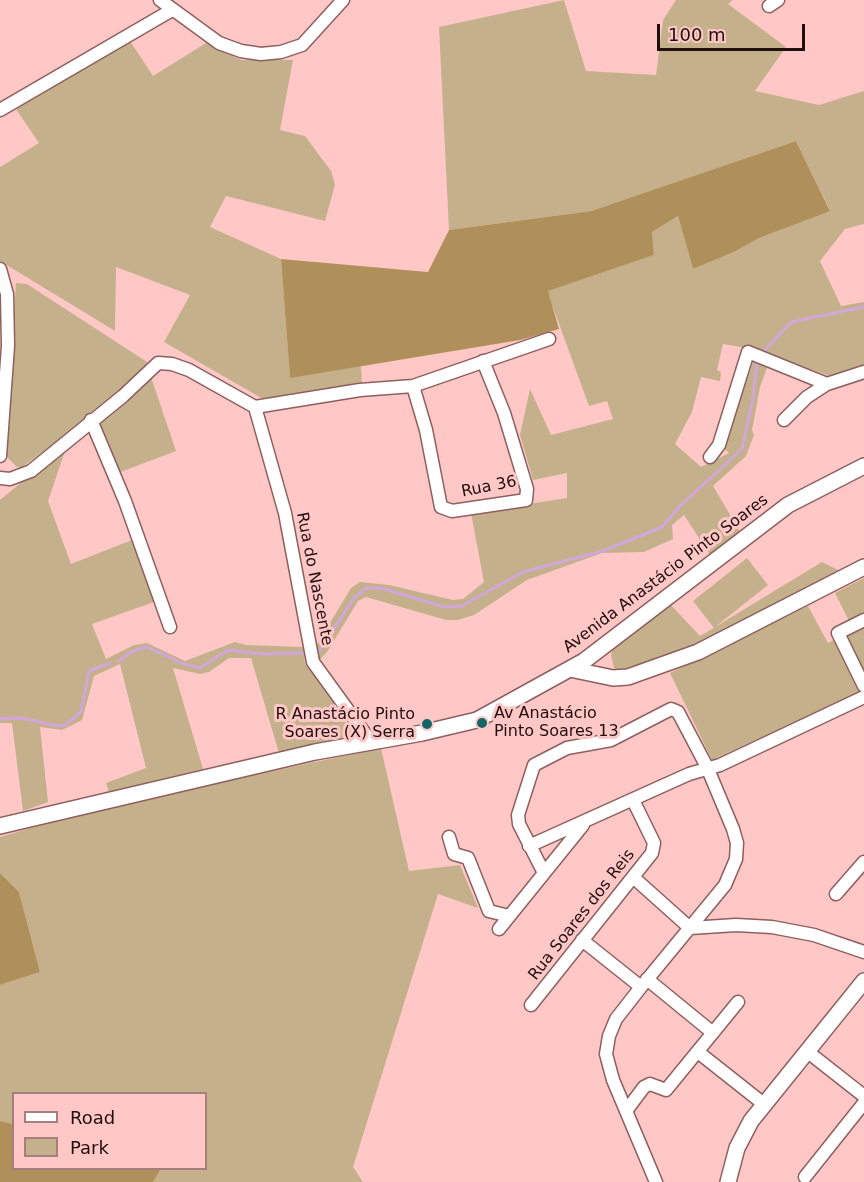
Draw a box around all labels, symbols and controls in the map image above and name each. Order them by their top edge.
scale bar [660,12,808,50]
text: 100 m [668,24,726,45]
street label: Rua 36 [460,472,518,502]
street label: Avenida Anastácio Pinto Soares [560,491,772,657]
street label: Rua do Nascente [292,511,336,647]
place label: Av Anastácio Pinto Soares 13 [494,704,619,742]
place label: R Anastácio Pinto Soares (X) Serra [275,705,415,743]
marker: Av Anastácio Pinto Soares 13 [475,716,489,730]
marker: R Anastácio Pinto Soares (X) Serra [420,717,434,731]
street label: Rua Soares dos Reis [525,846,639,984]
legend [12,1092,207,1170]
text: Road [70,1107,115,1128]
text: Park [70,1137,109,1158]

